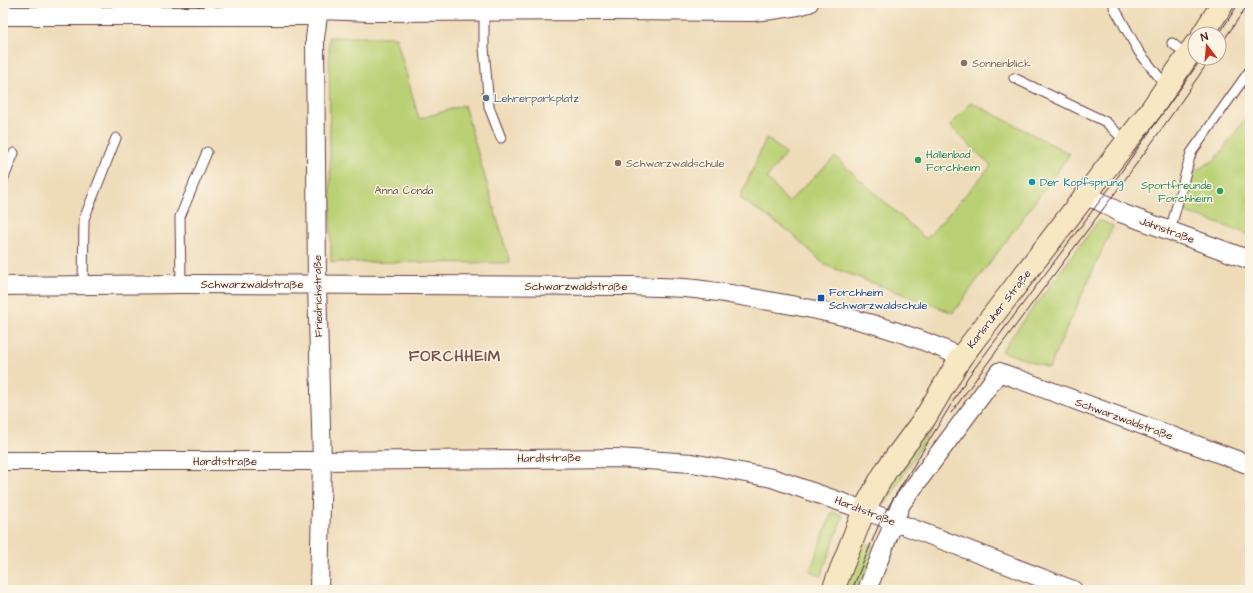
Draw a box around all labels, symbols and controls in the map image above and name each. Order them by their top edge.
north arrow [1187,26,1227,66]
text: N [1199,29,1210,45]
place label: Sonnenblick [972,56,1031,71]
marker: Sonnenblick [959,58,969,68]
place label: Lehrerparkplatz [494,91,580,106]
marker: Lehrerparkplatz [481,93,491,103]
place label: Hallenbad Forchheim [926,147,980,175]
marker: Hallenbad Forchheim [913,155,923,165]
place label: Schwarzwaldschule [626,156,725,171]
marker: Schwarzwaldschule [613,158,623,168]
place label: Der Kopfsprung [1040,175,1124,191]
marker: Der Kopfsprung [1027,177,1037,187]
place label: Sportfreunde Forchheim [1141,178,1212,206]
park label: Anna Conda [375,183,434,198]
marker: Sportfreunde Forchheim [1215,186,1225,196]
street label: Jahnstraße [1137,213,1197,247]
street label: Friedrichstraße [310,255,326,337]
street label: Karlsruher Straße [964,266,1035,351]
street label: Schwarzwaldstraße [201,277,303,292]
street label: Schwarzwaldstraße [525,279,627,294]
place label: Forchheim Schwarzwaldschule [829,285,928,313]
marker: Forchheim Schwarzwaldschule [816,293,826,303]
district label: FORCHHEIM [409,346,501,367]
street label: Schwarzwaldstraße [1073,394,1175,444]
street label: Hardtstraße [517,450,581,466]
street label: Hardtstraße [193,454,257,469]
street label: Hardtstraße [833,493,898,529]

